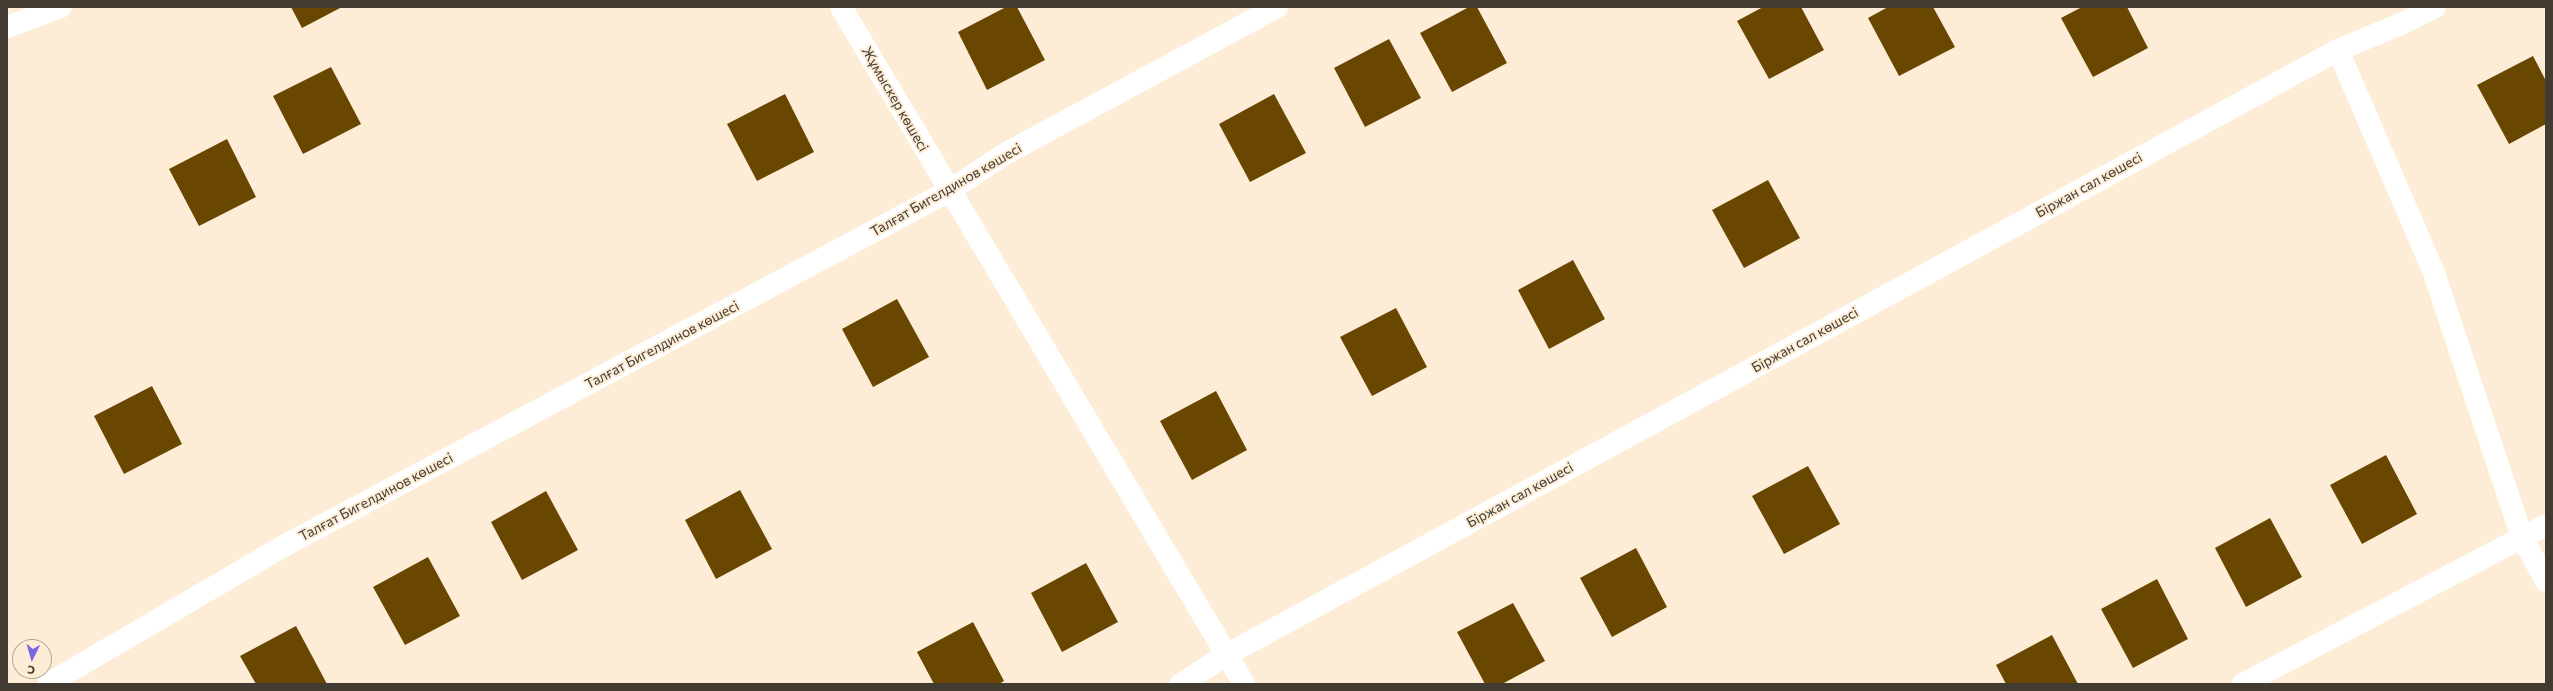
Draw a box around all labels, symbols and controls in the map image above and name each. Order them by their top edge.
street label: Жұмыскер көшесі [858,43,932,155]
street label: Талғат Бигелдинов көшесі [867,140,1025,240]
street label: Біржан сал көшесі [2033,149,2145,221]
street label: Талғат Бигелдинов көшесі [582,297,742,393]
street label: Біржан сал көшесі [1749,304,1861,376]
street label: Талғат Бигелдинов көшесі [296,449,456,545]
street label: Біржан сал көшесі [1464,459,1576,531]
north arrow [12,639,52,679]
text: С [27,664,35,677]

